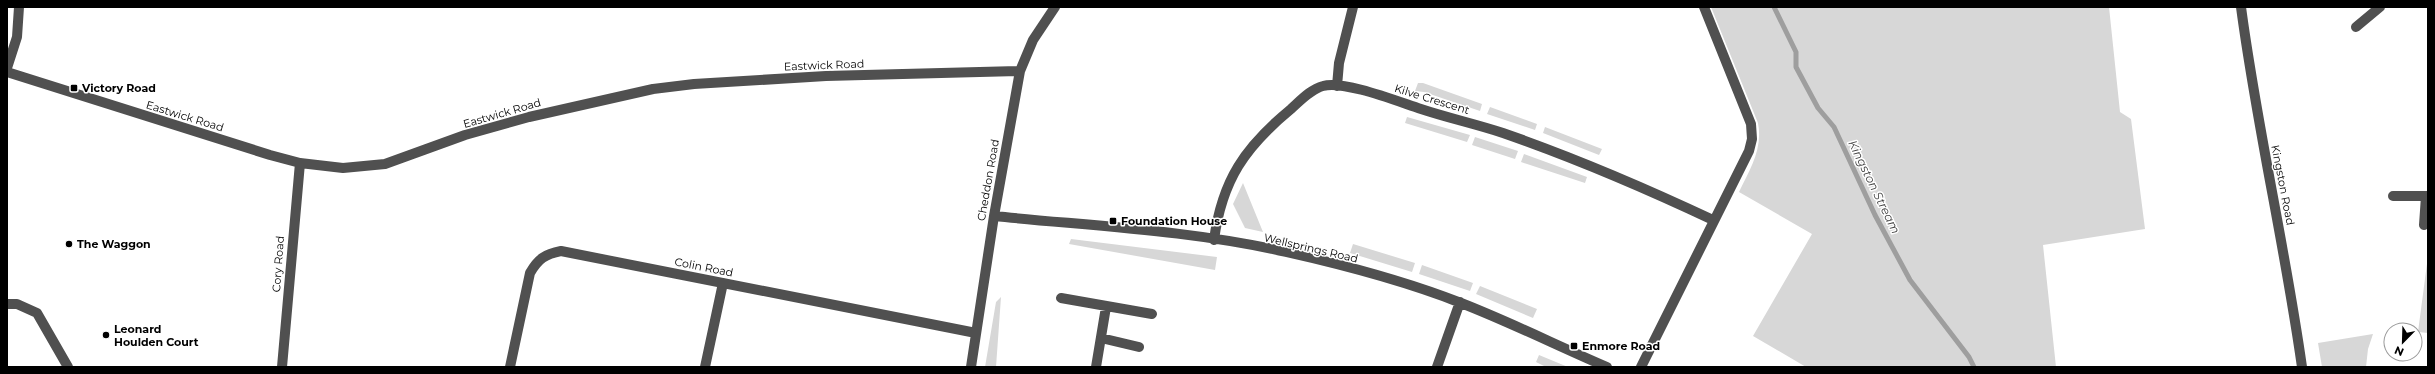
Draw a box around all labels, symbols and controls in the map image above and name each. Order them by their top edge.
street label: Eastwick Road [784,57,864,73]
place label: Victory Road [81,81,156,95]
street label: Kilve Crescent [1393,81,1472,117]
marker: Victory Road [69,83,79,93]
street label: Eastwick Road [461,95,543,131]
street label: Eastwick Road [144,98,226,134]
water label: Kingston Stream [1845,137,1904,236]
street label: Cheddon Road [974,138,1002,222]
street label: Kingston Road [2268,144,2298,226]
place label: Foundation House [1121,214,1227,228]
marker: Foundation House [1108,216,1118,226]
street label: Wellsprings Road [1263,230,1359,266]
street label: Cory Road [269,235,287,293]
place label: The Waggon [77,237,151,251]
marker: The Waggon [64,239,74,249]
street label: Colin Road [673,254,735,280]
place label: Leonard Houlden Court [114,322,199,349]
north arrow [2383,322,2423,362]
marker: Leonard Houlden Court [101,330,111,340]
place label: Enmore Road [1582,339,1660,353]
marker: Enmore Road [1569,341,1579,351]
text: N [2392,343,2406,359]

